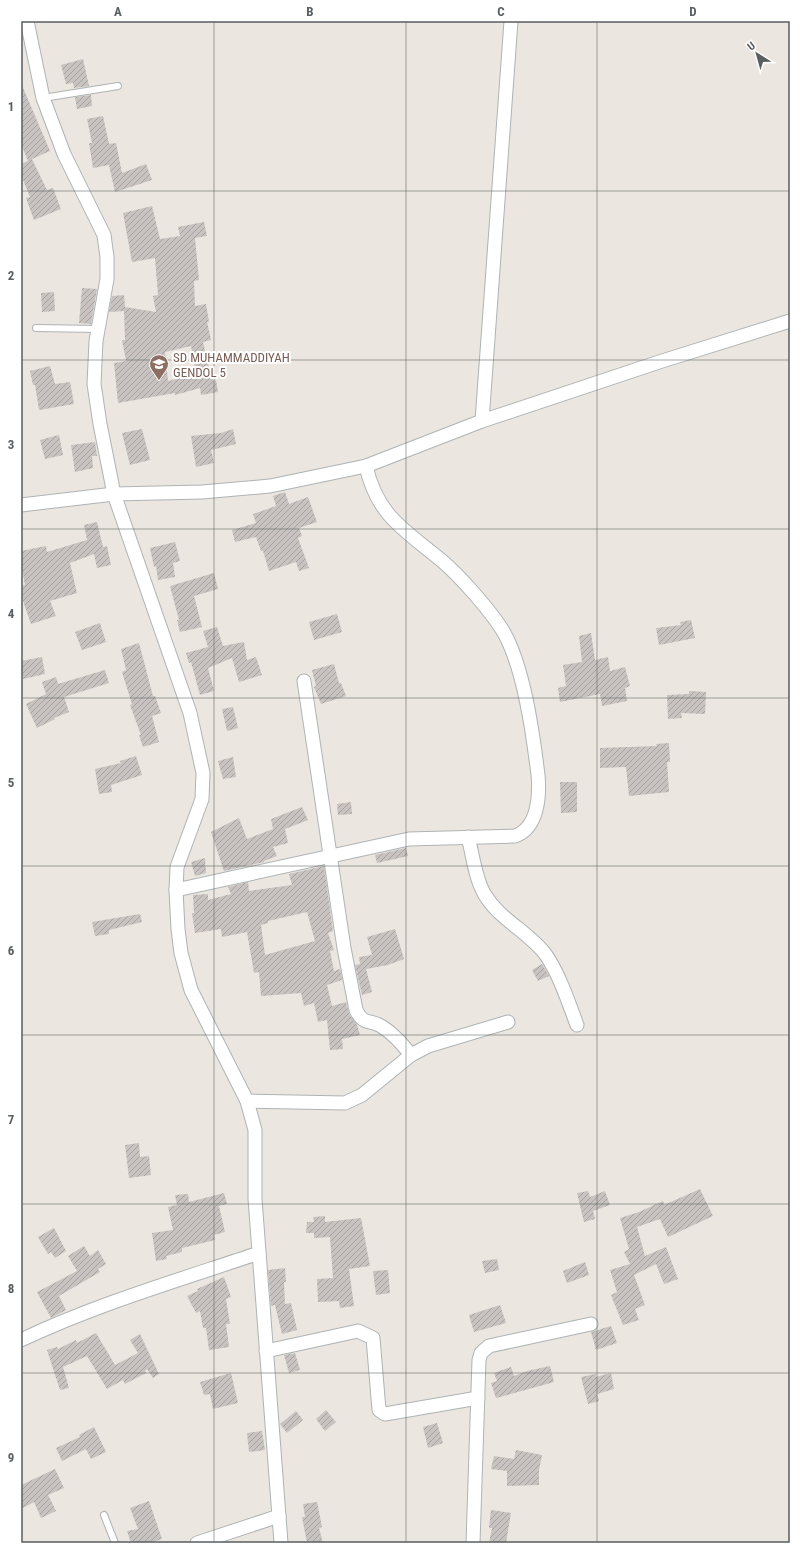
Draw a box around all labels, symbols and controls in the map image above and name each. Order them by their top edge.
text: A [114,4,122,19]
text: B [306,4,314,19]
text: C [497,4,505,19]
text: D [689,4,697,19]
north arrow [737,34,777,74]
text: U [745,39,758,53]
text: 1 [8,99,14,114]
text: 2 [8,268,15,283]
place label: SD MUHAMMADDIYAH GENDOL 5 [173,350,290,380]
school or university icon: SD MUHAMMADDIYAH GENDOL 5 [148,353,170,381]
text: 3 [8,437,14,452]
text: 4 [8,606,15,621]
text: 5 [8,775,15,790]
text: 6 [8,943,15,958]
text: 7 [8,1112,15,1127]
text: 8 [8,1281,14,1296]
text: 9 [8,1450,14,1465]

